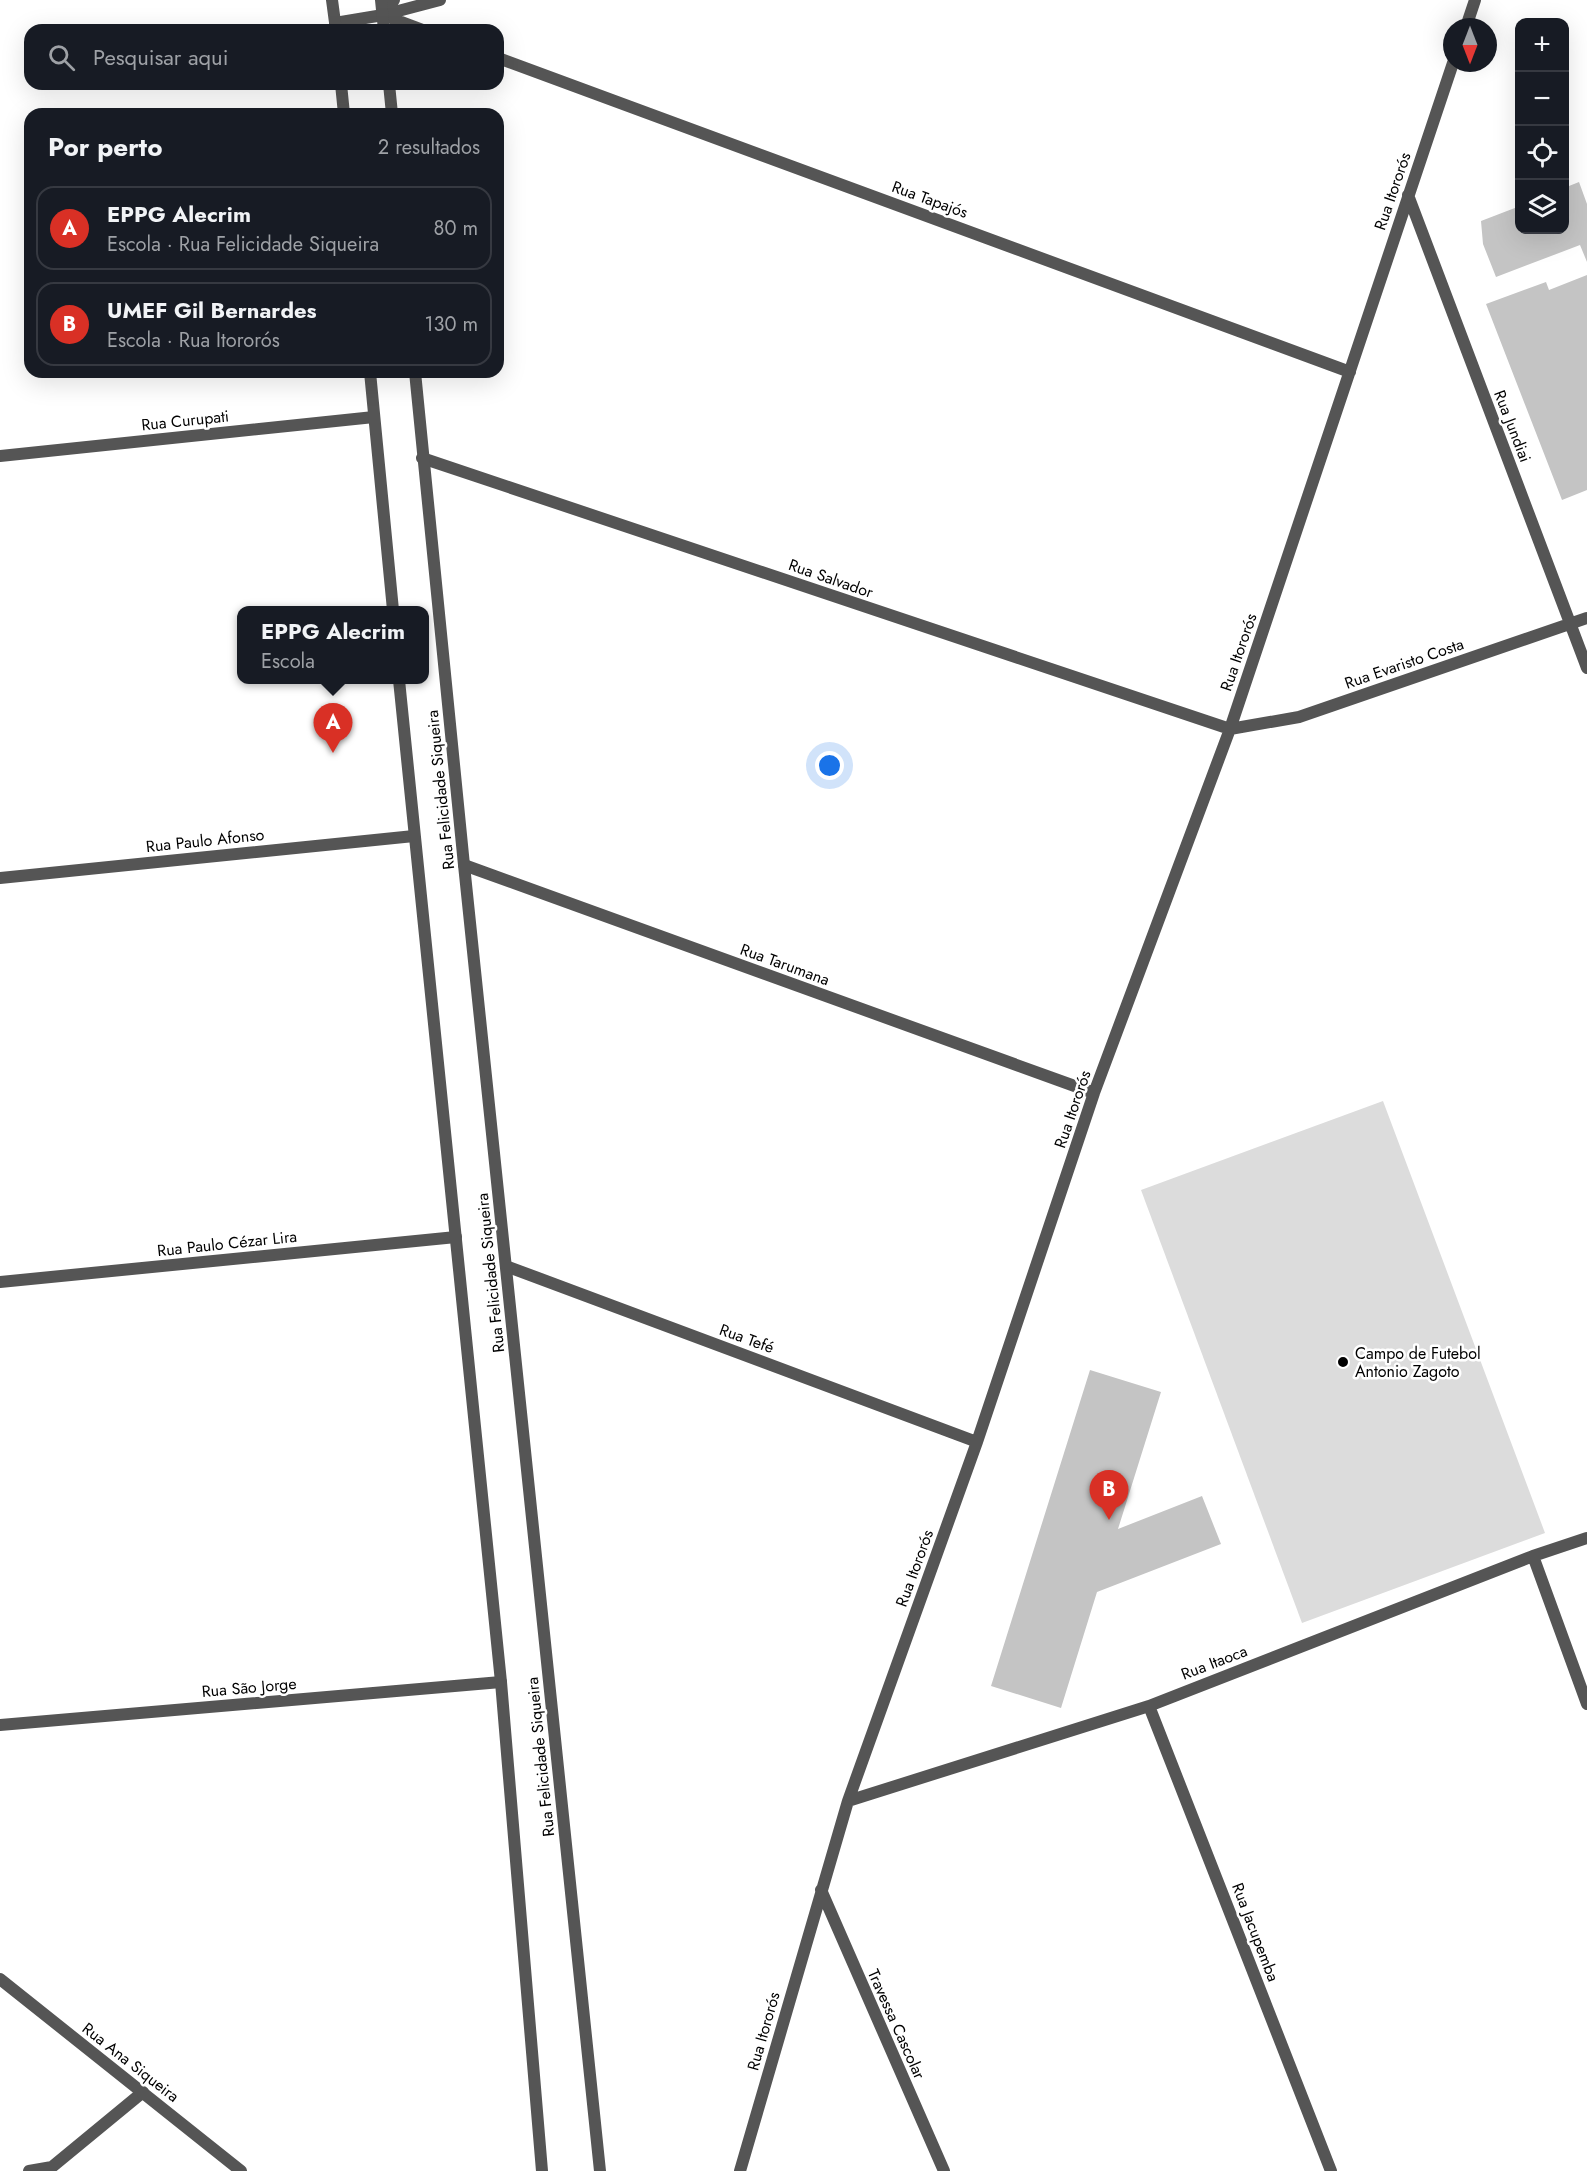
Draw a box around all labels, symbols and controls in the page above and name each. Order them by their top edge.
north arrow [1443,18,1497,72]
map controls [1515,18,1569,234]
button: + [1515,18,1569,72]
search box [24,24,504,90]
icon: search [45,41,78,74]
text: Pesquisar aqui [93,41,228,73]
button: − [1515,72,1569,126]
button: locate [1515,126,1569,180]
text: Por perto [48,128,162,166]
text: 2 resultados [378,133,480,162]
street label: Rua Itororós [1368,149,1416,233]
street label: Rua Tapajós [889,175,971,224]
button: layers [1515,180,1569,234]
text: EPPG Alecrim [107,198,251,230]
text: A [62,214,77,243]
text: 80 m [433,214,478,243]
text: Escola · Rua Felicidade Siqueira [107,230,379,259]
text: UMEF Gil Bernardes [107,294,317,326]
text: B [63,310,76,339]
text: 130 m [424,310,478,339]
text: Escola · Rua Itororós [107,326,280,355]
street label: Rua Jundiai [1488,387,1537,466]
street label: Rua Curupati [140,404,230,437]
street label: Rua Salvador [785,553,877,604]
popup [237,606,429,684]
street label: Rua Itororós [1214,610,1262,694]
text: EPPG Alecrim [261,615,405,647]
street label: Rua Evaristo Costa [1342,632,1467,695]
text: Escola [261,647,315,676]
pin: A [314,704,352,753]
street label: Rua Felicidade Siqueira [421,709,460,871]
your location [815,751,844,780]
street label: Rua Paulo Afonso [145,823,266,858]
street label: Rua Tarumana [737,938,833,991]
street label: Rua Itororós [1048,1067,1096,1151]
street label: Rua Felicidade Siqueira [471,1192,510,1354]
street label: Rua Paulo Cézar Lira [156,1225,298,1262]
street label: Rua Tefé [716,1318,777,1359]
place label: Campo de Futebol Antonio Zagoto [1355,1342,1481,1383]
marker: Campo de Futebol Antonio Zagoto [1336,1355,1350,1369]
pin: B [1090,1470,1128,1520]
street label: Rua Itororós [890,1526,939,1610]
street label: Rua Itaoca [1178,1639,1251,1686]
street label: Rua São Jorge [201,1672,297,1703]
street label: Rua Felicidade Siqueira [521,1676,560,1838]
street label: Rua Jacupemba [1226,1879,1285,1985]
street label: Travessa Cascolar [862,1966,931,2083]
street label: Rua Itororós [741,1989,786,2073]
street label: Rua Ana Siqueira [77,2017,184,2108]

